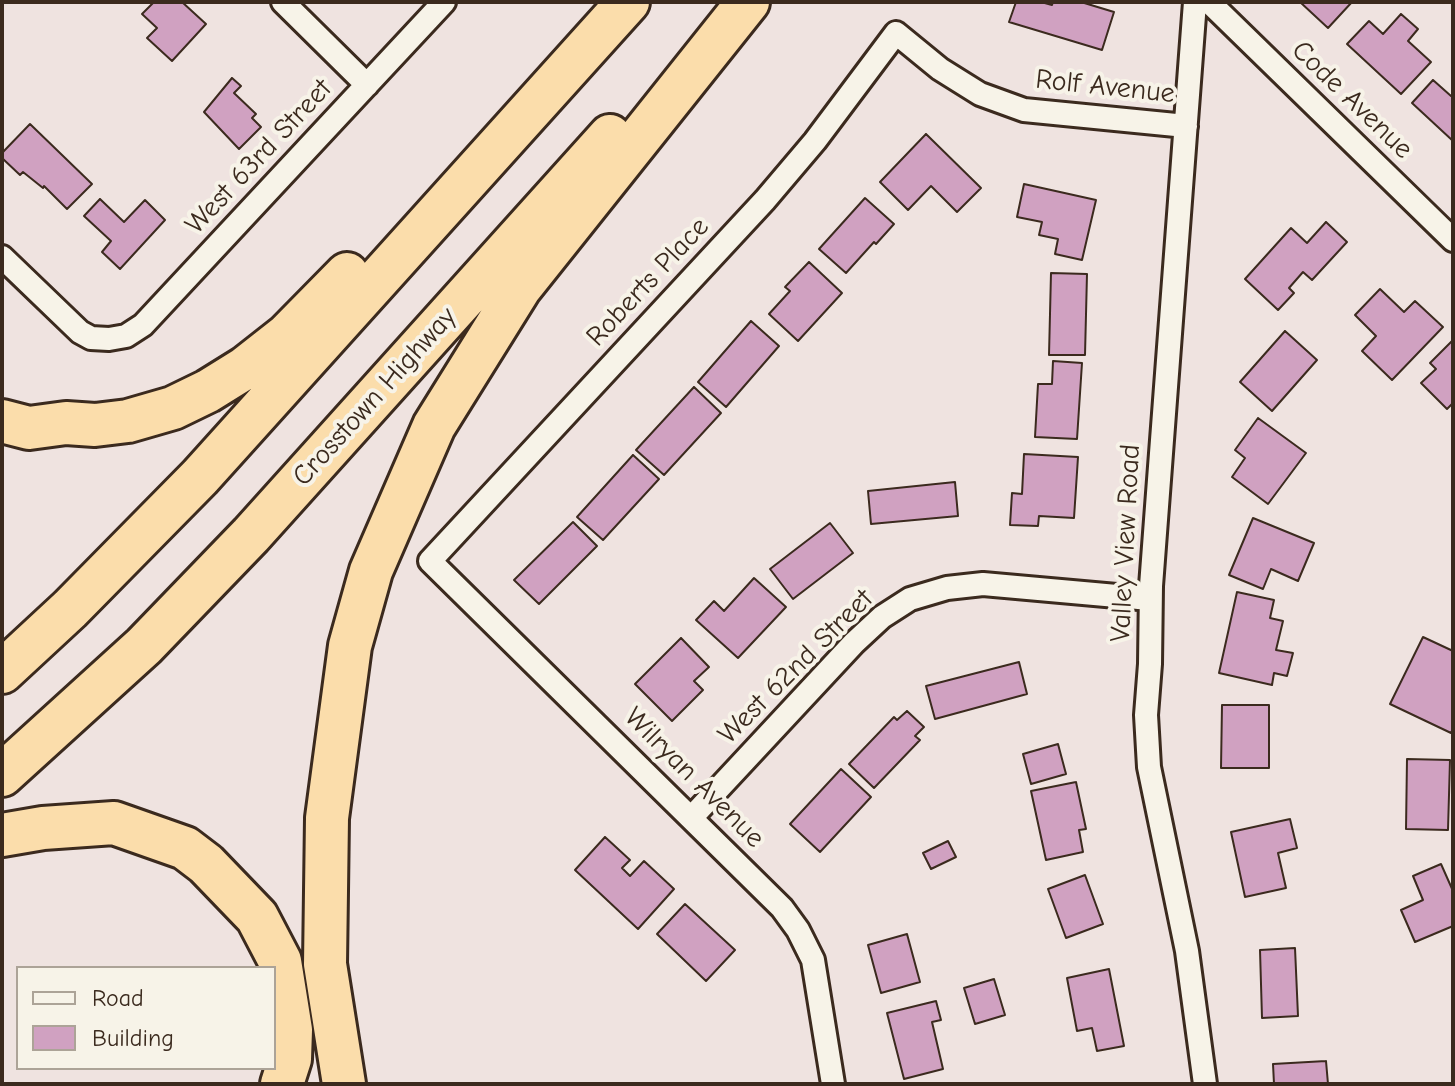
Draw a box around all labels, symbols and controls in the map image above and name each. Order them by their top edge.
street label: Code Avenue [1284,34,1420,166]
street label: Rolf Avenue [1034,63,1176,111]
street label: West 63rd Street [179,73,339,241]
street label: Roberts Place [580,211,716,353]
street label: Crosstown Highway [286,301,464,493]
street label: Valley View Road [1104,443,1148,643]
street label: West 62nd Street [712,583,880,751]
street label: Wilryan Avenue [617,701,771,855]
legend [16,966,276,1070]
text: Road [92,984,144,1012]
text: Building [92,1024,174,1052]

